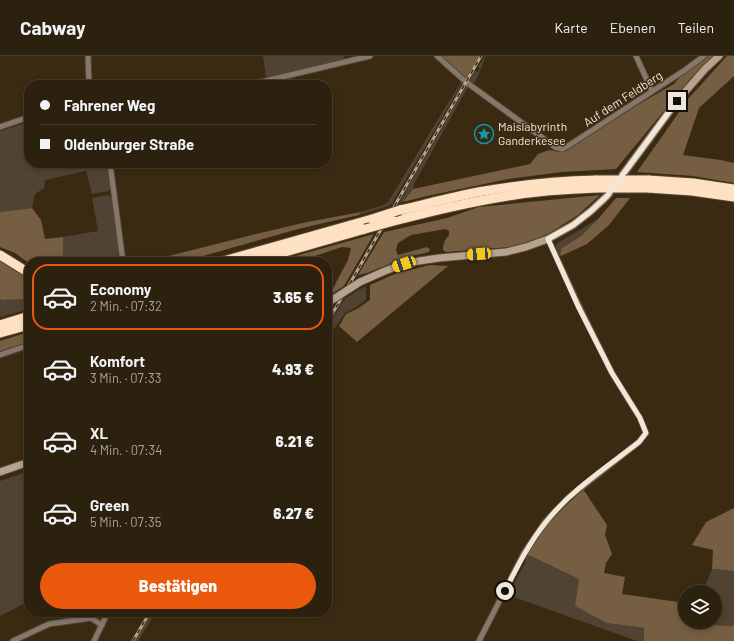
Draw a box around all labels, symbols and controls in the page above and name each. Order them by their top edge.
text: Cabway [20,16,86,39]
text: Karte [554,19,588,36]
text: Ebenen [610,19,656,36]
text: Teilen [678,19,714,36]
street label: Auf dem Feldberg [580,67,665,129]
route end [668,92,686,110]
text: Fahrener Weg [64,96,155,114]
place label: Maislabyrinth Ganderkesee [498,119,567,147]
place icon: Maislabyrinth Ganderkesee [473,123,495,145]
text: Oldenburger Straße [64,135,194,153]
car [467,247,491,261]
car [391,254,417,274]
icon: car [42,279,78,315]
text: Economy [90,280,151,298]
text: 3.65 € [273,288,314,306]
text: 2 Min. · 07:32 [90,298,162,314]
icon: car [42,351,78,387]
text: Komfort [90,352,145,370]
text: 4.93 € [272,360,314,378]
text: 3 Min. · 07:33 [90,370,161,386]
icon: car [42,423,78,459]
text: XL [90,424,108,442]
text: 6.21 € [276,432,314,450]
text: 4 Min. · 07:34 [90,442,162,458]
icon: car [42,495,78,531]
text: Green [90,496,129,514]
text: 6.27 € [273,504,314,522]
text: 5 Min. · 07:35 [90,514,161,530]
button: Bestätigen [40,563,316,609]
route start [496,582,514,600]
map controls [678,585,722,629]
button: layers [678,585,722,629]

